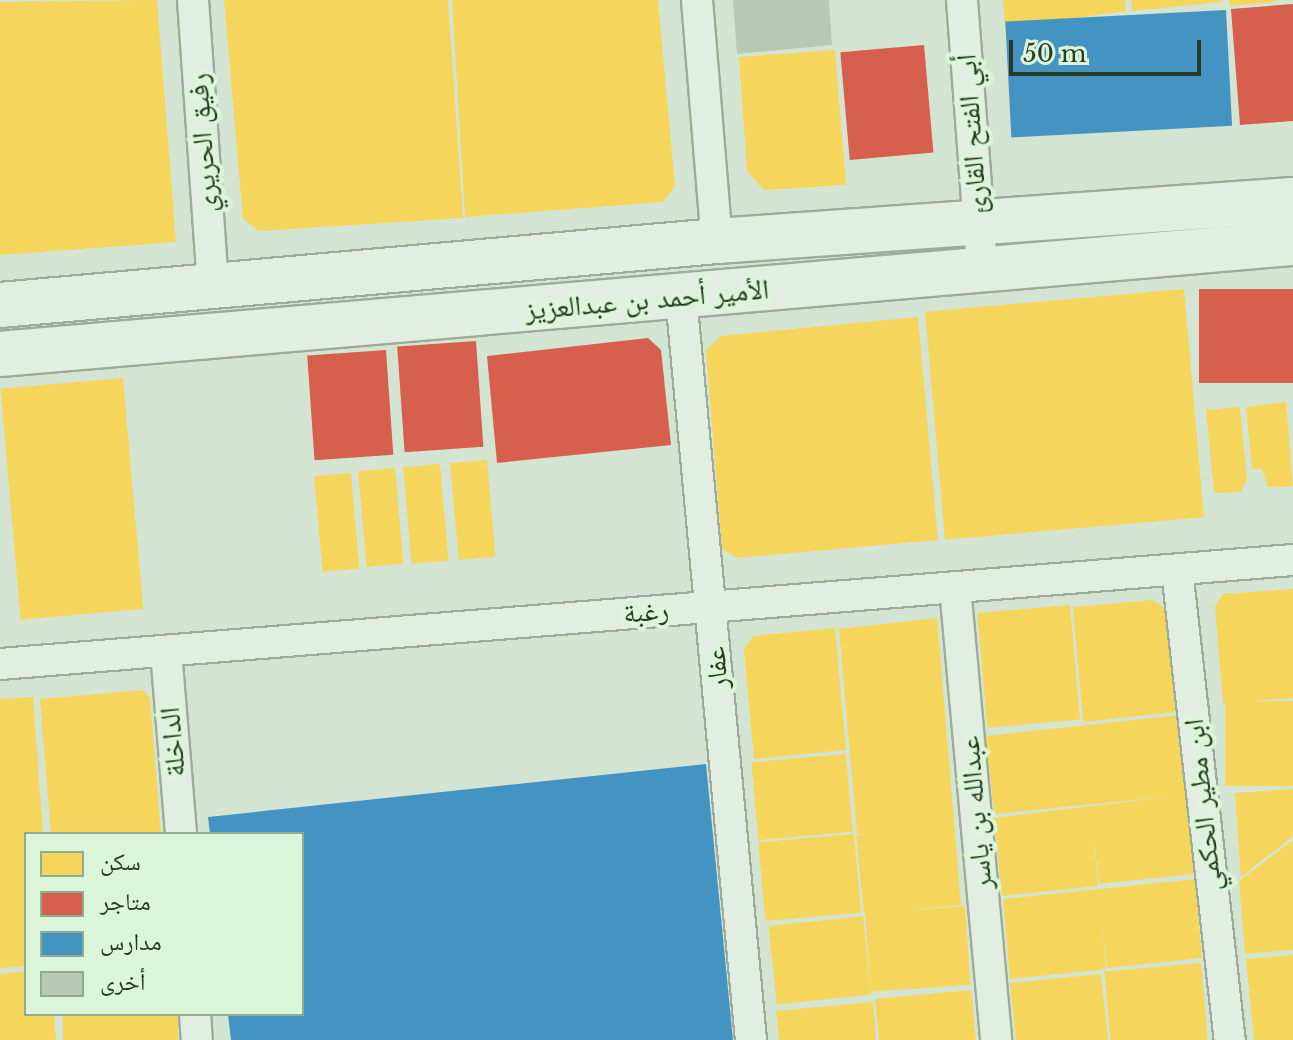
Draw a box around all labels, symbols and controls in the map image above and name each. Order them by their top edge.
scale bar [1013,24,1205,74]
text: 50 m [1023,39,1086,68]
street label: أبي الفتح القارئ [950,53,994,215]
street label: رفيق الحريري [181,72,225,214]
street label: الأمير أحمد بن عبدالعزيز [524,273,770,327]
street label: رغبة [622,593,670,631]
street label: عفار [698,645,736,691]
street label: الداخلة [153,706,193,778]
street label: ابن مطير الحكمي [1177,717,1229,893]
street label: عبدالله بن ياسر [953,735,999,891]
legend [24,832,304,1016]
text: سكن [100,847,141,876]
text: متاجر [100,887,151,916]
text: مدارس [100,927,162,956]
text: أخرى [100,967,146,996]

